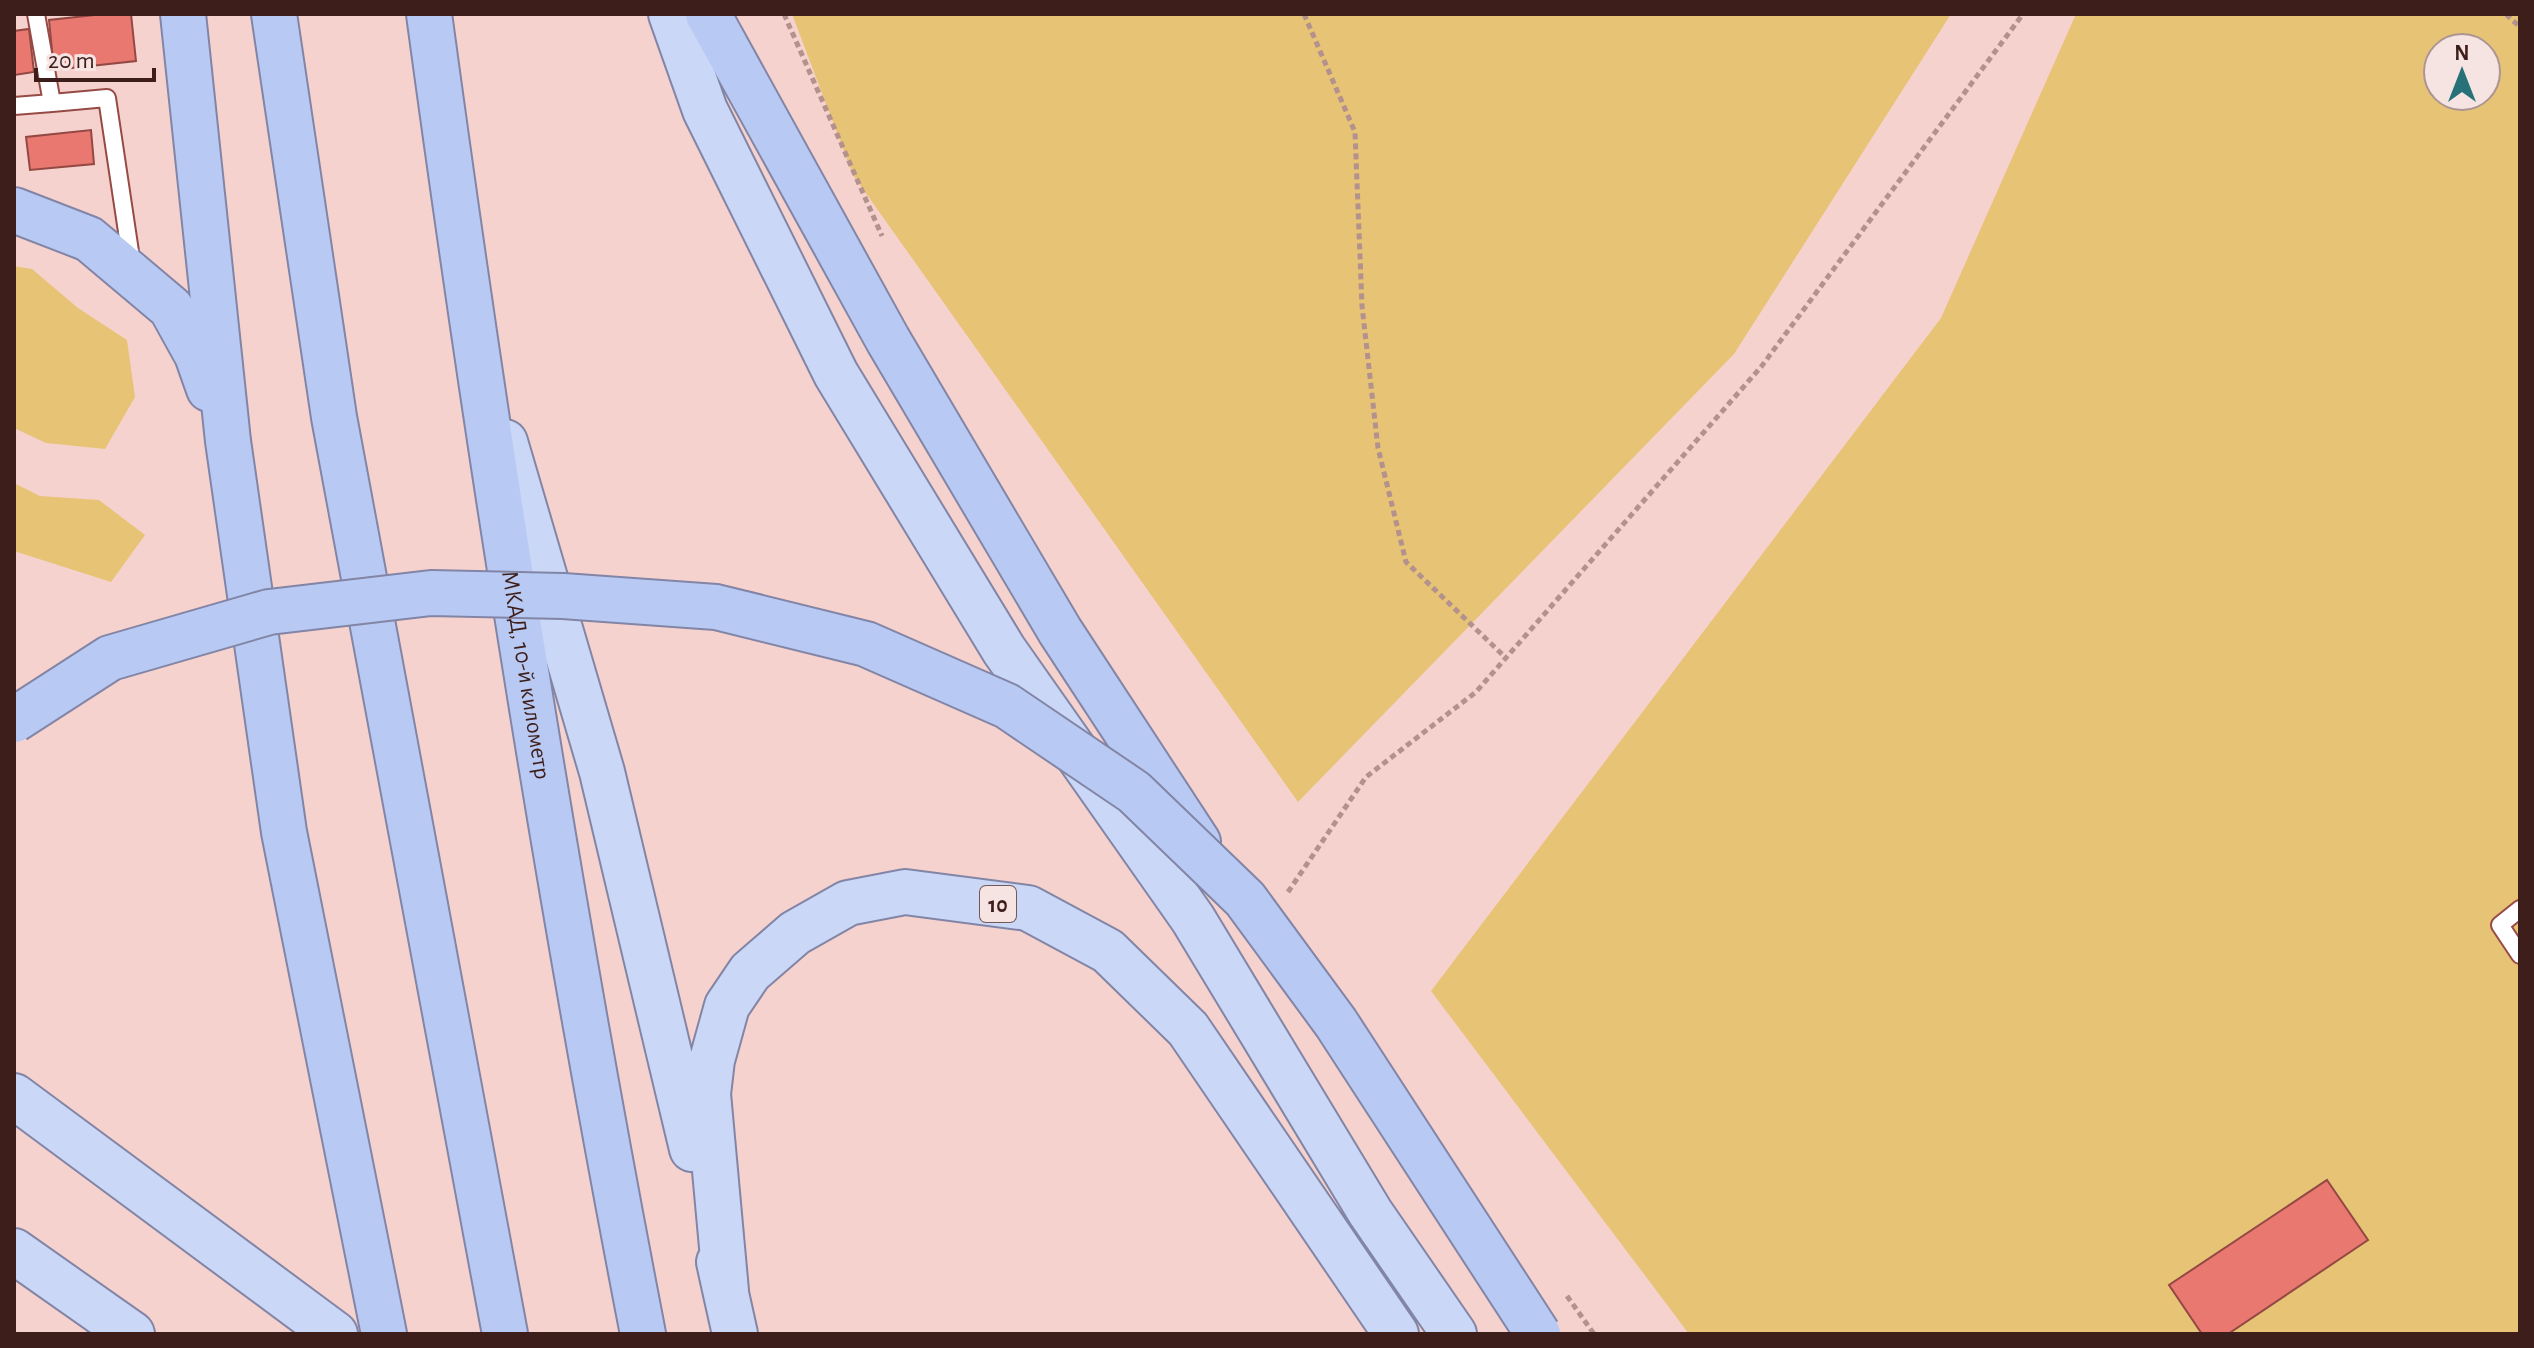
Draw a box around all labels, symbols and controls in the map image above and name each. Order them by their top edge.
scale bar [36,32,154,82]
north arrow [2422,32,2502,112]
text: N [2454,42,2470,64]
text: 20 m [48,49,95,73]
street label: МКАД, 10-й километр [497,569,554,781]
road number: 10 [980,886,1016,922]

